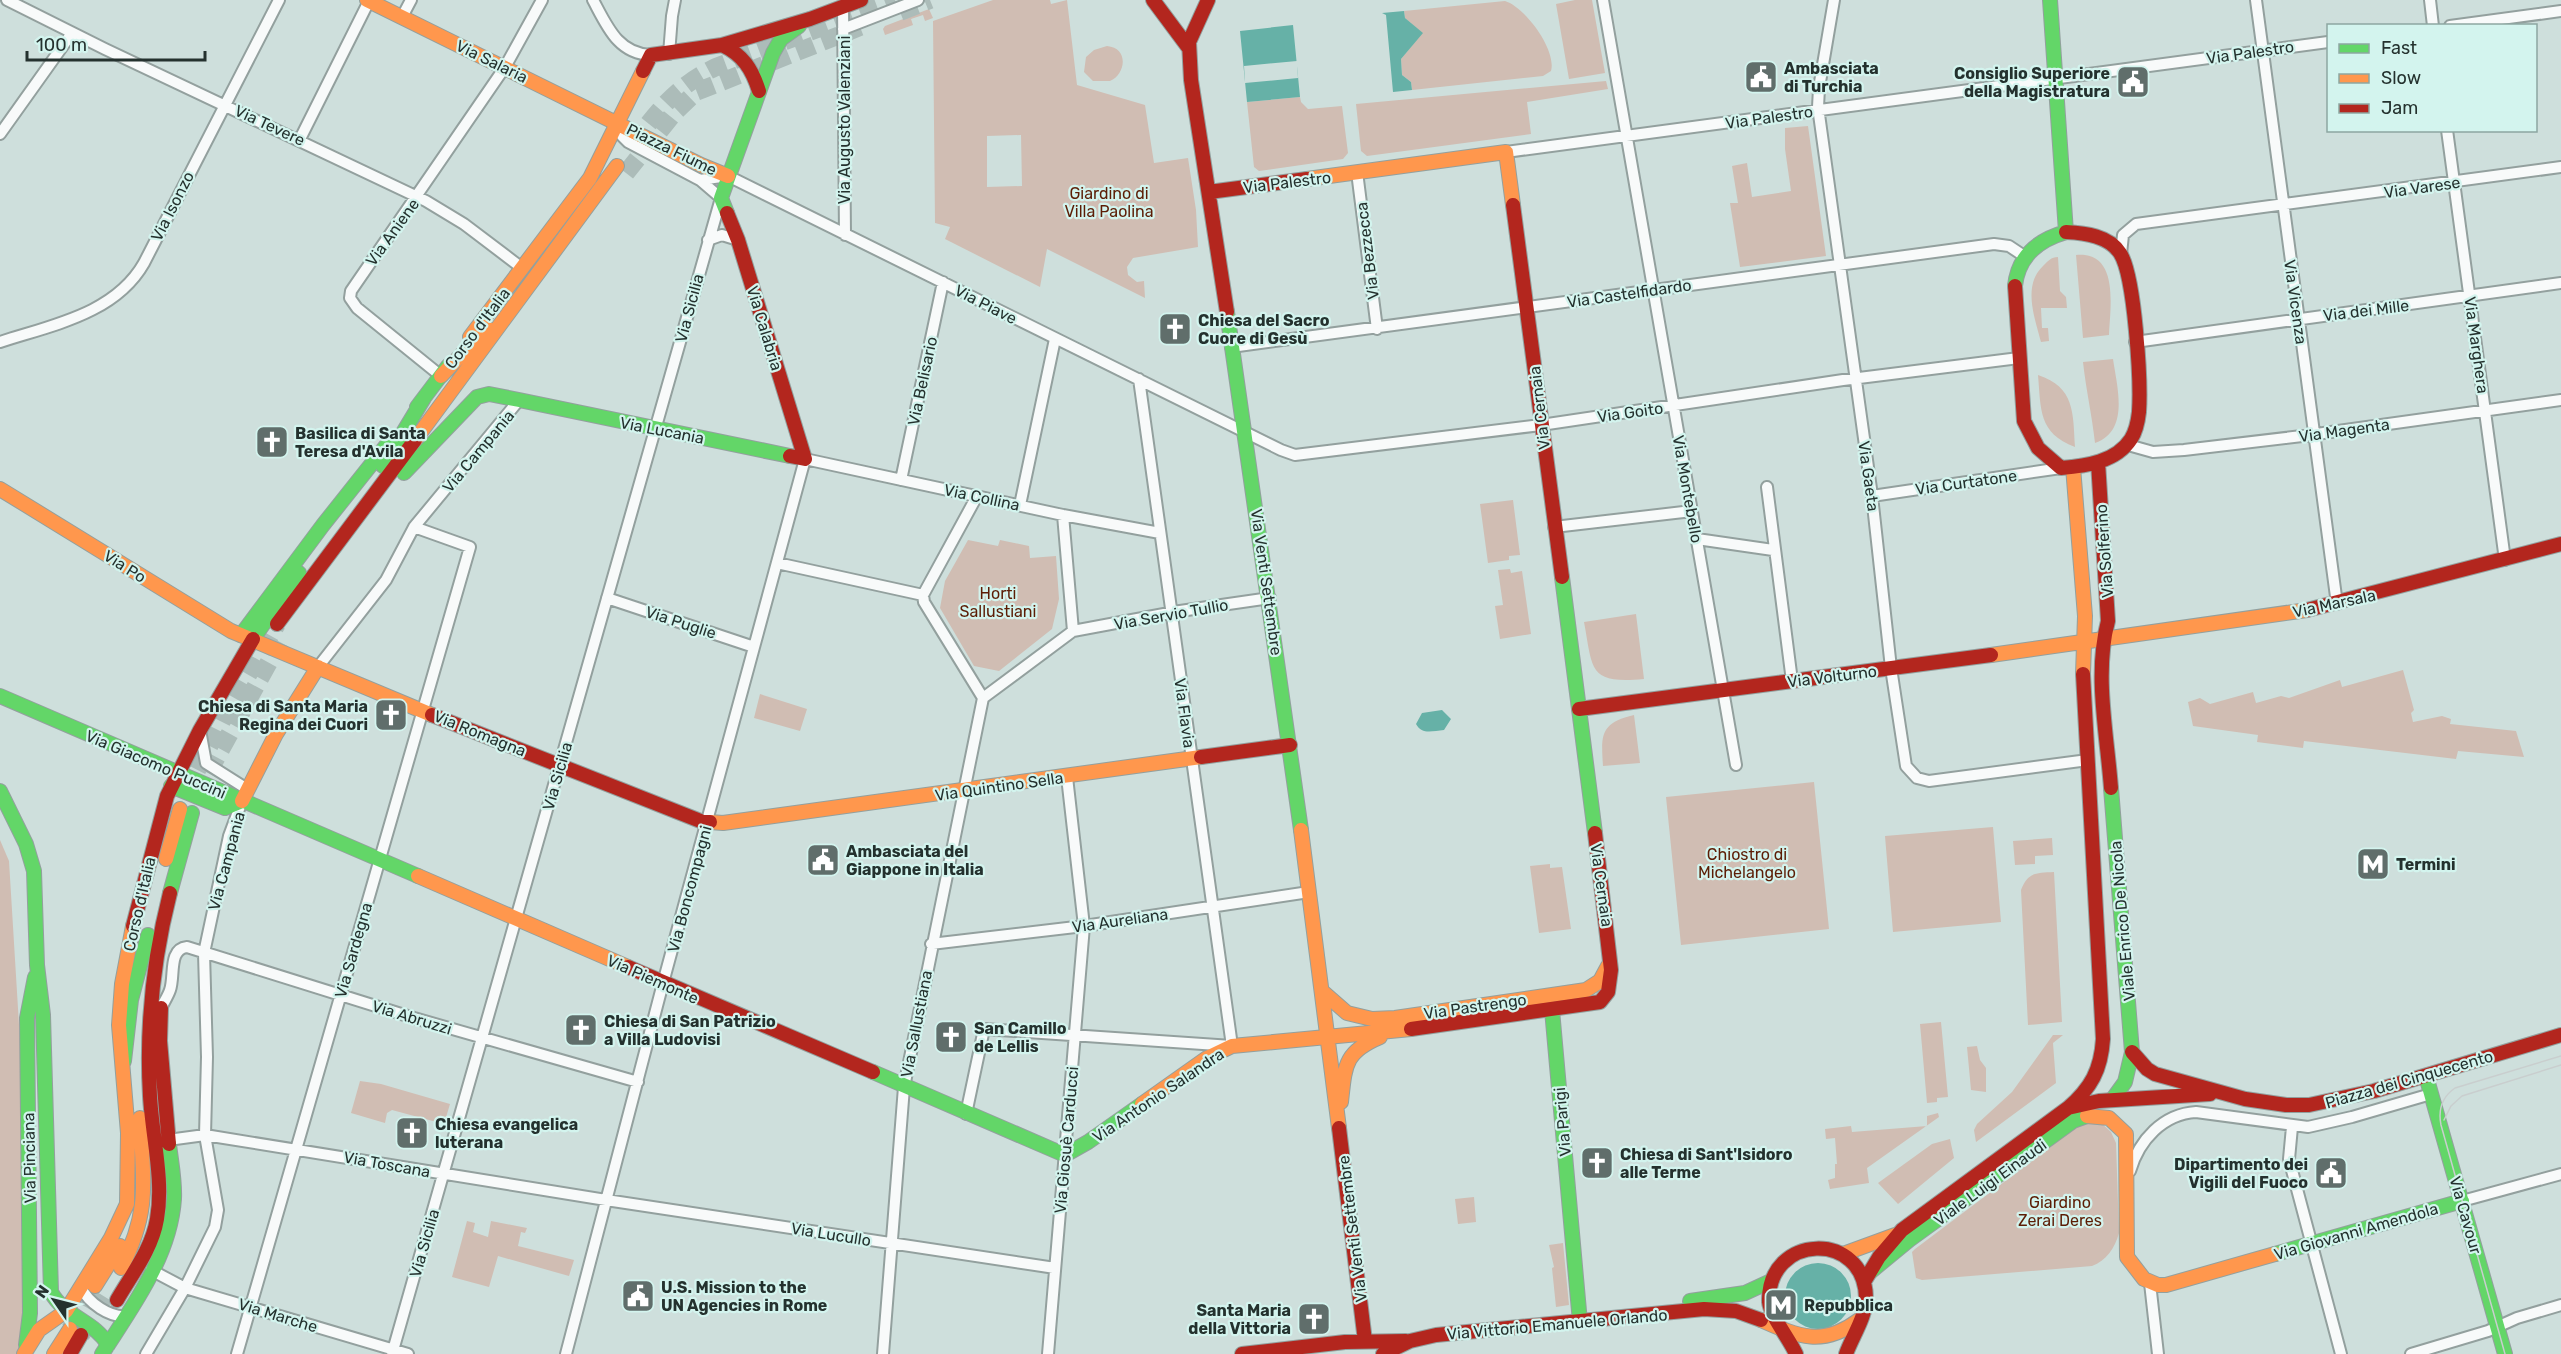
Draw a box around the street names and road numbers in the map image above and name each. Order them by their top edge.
street label: Via Salaria [453,36,531,87]
street label: Via Augusto Valenziani [835,36,854,204]
street label: Via Palestro [2205,37,2295,68]
street label: Via Tevere [232,101,308,150]
street label: Via Palestro [1724,102,1814,133]
street label: Piazza Fiume [624,119,720,179]
street label: Via Isonzo [147,168,198,244]
street label: Via Palestro [1242,168,1332,197]
street label: Via Varese [2383,173,2462,202]
street label: Via Aniene [362,195,423,270]
street label: Via Bezzecca [1352,201,1383,301]
street label: Via Vicenza [2280,258,2311,346]
street label: Via Sicilia [671,272,708,344]
street label: Via Castelfidardo [1566,275,1693,312]
street label: Via Piave [951,281,1020,328]
street label: Via Calabria [743,283,786,373]
street label: Corso d'Italia [441,284,514,372]
street label: Via Marghera [2460,295,2493,395]
street label: Via dei Mille [2322,296,2410,325]
street label: Via Belisario [904,335,941,427]
street label: Via Cernaia [1525,365,1554,451]
street label: Via Goito [1596,398,1664,427]
street label: Via Campania [438,406,518,496]
street label: Via Lucania [618,413,706,448]
street label: Via Magenta [2297,415,2391,446]
street label: Via Montebello [1669,434,1706,545]
street label: Via Gaeta [1854,440,1883,512]
street label: Via Curtatone [1914,466,2018,499]
street label: Via Collina [942,480,1022,515]
street label: Via Solferino [2092,503,2117,598]
street label: Via Venti Settembre [1247,508,1286,657]
street label: Via Po [100,546,149,587]
street label: Via Marsala [2291,585,2377,622]
street label: Via Servio Tullio [1112,595,1230,634]
street label: Via Puglie [643,602,719,643]
street label: Via Volturno [1786,662,1878,691]
street label: Via Flavia [1170,677,1199,749]
street label: Via Romagna [431,706,529,761]
street label: Via Giacomo Puccini [83,726,229,803]
street label: Via Sicilia [539,740,576,812]
street label: Via Quintino Sella [934,768,1064,805]
street label: Via Campania [204,810,249,913]
street label: Via Boncompagni [663,824,716,955]
street label: Viale Enrico De Nicola [2106,840,2139,1002]
street label: Via Cernaia [1586,842,1617,928]
street label: Corso d'Italia [119,855,160,953]
street label: Via Sardegna [331,900,376,1000]
street label: Via Aureliana [1071,904,1169,937]
street label: Via Piemonte [604,951,702,1008]
street label: Via Sallustiana [897,969,936,1079]
street label: Via Pastrengo [1422,990,1528,1023]
street label: Via Abruzzi [370,996,454,1039]
street label: Via Antonio Salandra [1089,1044,1228,1147]
street label: Piazza dei Cinquecento [2323,1046,2495,1113]
street label: Via Giosuè Carducci [1051,1066,1082,1214]
street label: Via Parigi [1550,1087,1575,1157]
street label: Via Pinciana [19,1112,40,1204]
street label: Viale Luigi Einaudi [1930,1135,2050,1230]
street label: Via Toscana [342,1148,432,1181]
street label: Via Venti Settembre [1334,1154,1371,1303]
street label: Via Cavour [2445,1174,2486,1256]
street label: Via Giovanni Amendola [2272,1199,2440,1264]
street label: Via Sicilia [406,1207,443,1279]
street label: Via Lucullo [790,1219,872,1250]
street label: Via Marche [236,1294,320,1337]
street label: Via Vittorio Emanuele Orlando [1446,1305,1668,1344]

